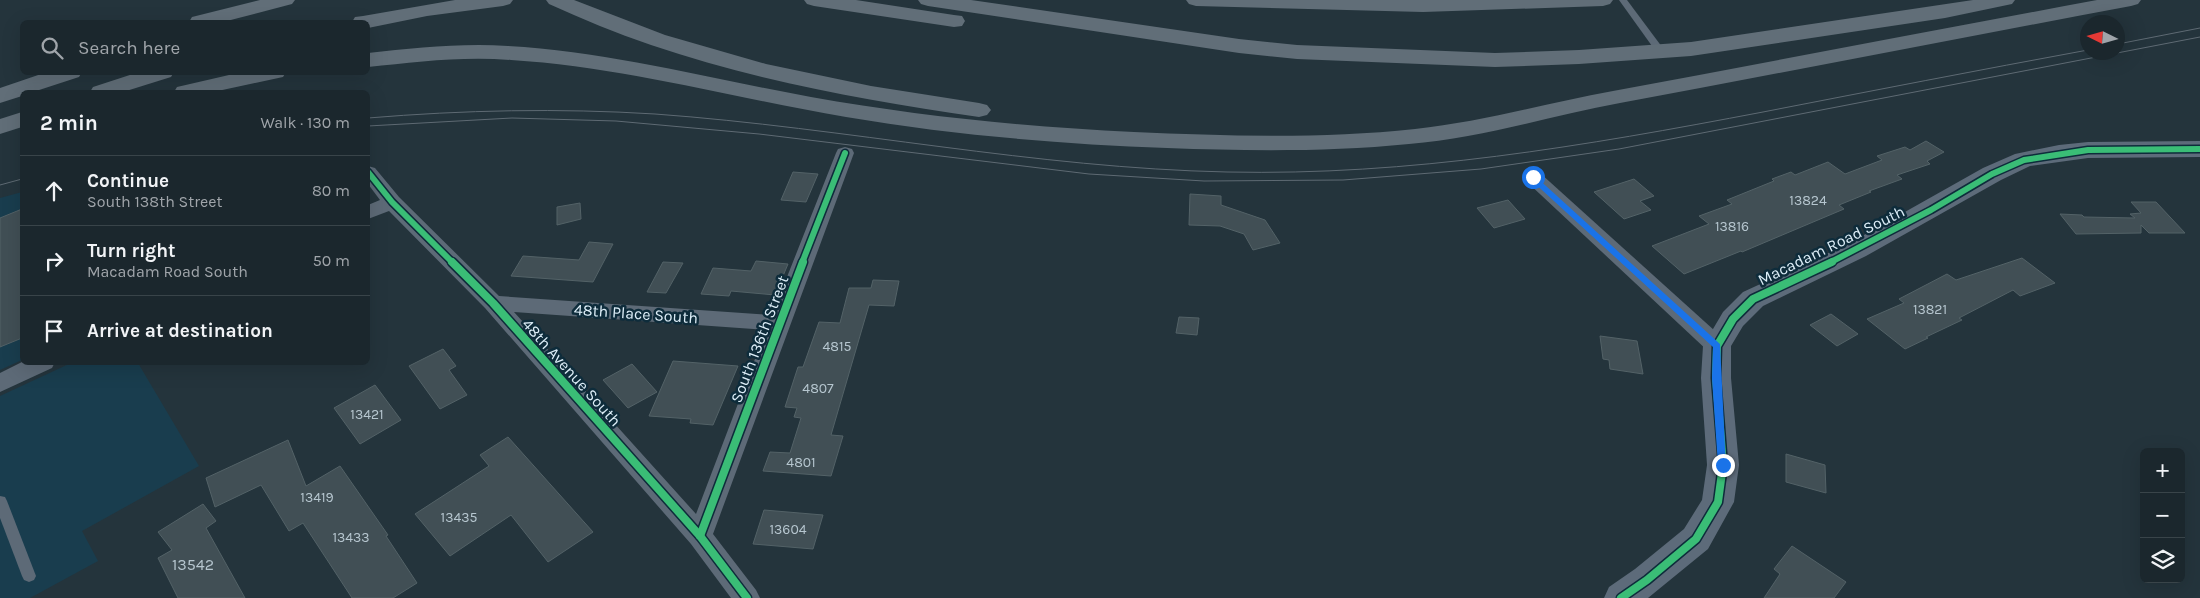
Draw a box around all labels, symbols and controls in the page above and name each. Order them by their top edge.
north arrow [2080,15,2125,60]
search box [20,20,370,75]
icon: search [38,34,66,62]
text: Search here [78,37,180,59]
text: 2 min [40,111,98,135]
text: Walk · 130 m [260,113,350,132]
route start [1522,166,1545,189]
text: Continue [87,170,169,192]
icon: ahead [40,177,68,205]
text: 80 m [312,181,350,200]
text: South 138th Street [87,192,223,211]
house number: 13824 [1789,192,1827,209]
street label: Macadam Road South [1755,202,1908,289]
house number: 13816 [1715,218,1749,235]
text: Turn right [87,240,176,262]
icon: right [40,247,68,275]
text: 50 m [313,251,350,270]
text: Macadam Road South [87,262,248,281]
street label: South 136th Street [726,273,793,406]
street label: 48th Place South [573,300,699,327]
house number: 13821 [1913,301,1947,318]
street label: 48th Avenue South [518,315,625,430]
icon: arrive [40,317,68,345]
text: Arrive at destination [87,320,273,342]
house number: 4815 [823,338,852,355]
house number: 4807 [802,380,834,397]
house number: 13421 [350,406,384,423]
map controls [2140,448,2185,583]
button: + [2140,448,2185,493]
house number: 4801 [786,454,816,471]
route end [1712,454,1735,477]
house number: 13419 [300,489,334,506]
button: − [2140,493,2185,538]
house number: 13435 [441,509,478,526]
house number: 13604 [769,521,807,538]
house number: 13433 [332,529,370,546]
button: layers [2140,538,2185,583]
house number: 13542 [172,555,214,574]

